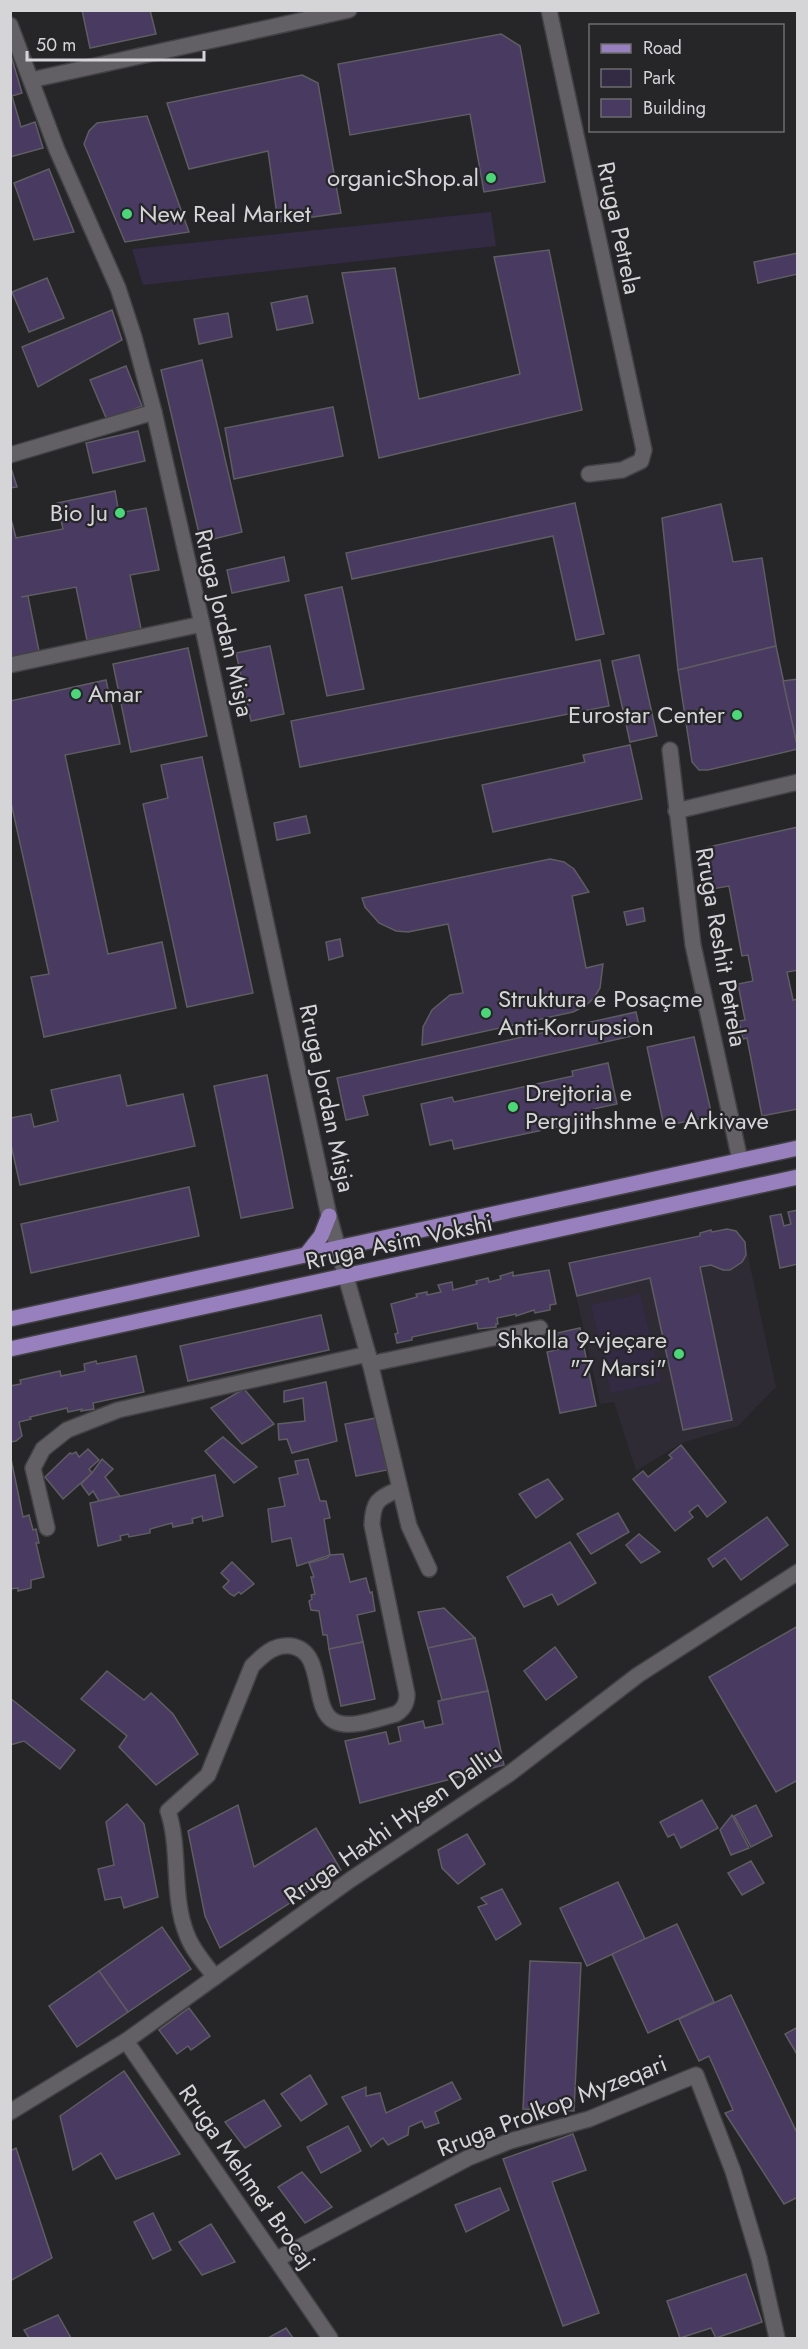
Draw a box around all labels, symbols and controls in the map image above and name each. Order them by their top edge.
scale bar [27,24,204,62]
legend [589,24,784,132]
text: 50 m [36,32,76,58]
text: Road [643,35,682,61]
text: Park [643,65,675,91]
text: Building [643,95,706,121]
street label: Rruga Petrela [588,158,651,297]
place label: organicShop.al [327,160,479,195]
marker: organicShop.al [484,171,498,185]
place label: New Real Market [139,196,311,231]
marker: New Real Market [120,207,134,221]
place label: Bio Ju [50,495,108,530]
marker: Bio Ju [113,506,127,520]
street label: Rruga Jordan Misja [186,526,263,720]
place label: Amar [88,676,143,711]
marker: Amar [69,687,83,701]
place label: Eurostar Center [568,697,726,732]
marker: Eurostar Center [730,708,744,722]
street label: Rruga Reshit Petrela [687,844,756,1049]
place label: Struktura e Posaçme Anti-Korrupsion [498,981,703,1044]
street label: Rruga Jordan Misja [290,1000,365,1195]
marker: Struktura e Posaçme Anti-Korrupsion [479,1006,493,1020]
place label: Drejtoria e Pergjithshme e Arkivave [525,1075,769,1138]
marker: Drejtoria e Pergjithshme e Arkivave [506,1100,520,1114]
street label: Rruga Asim Vokshi [302,1205,496,1278]
place label: Shkolla 9-vjeçare "7 Marsi" [497,1322,667,1385]
marker: Shkolla 9-vjeçare "7 Marsi" [672,1347,686,1361]
street label: Rruga Haxhi Hysen Dalliu [277,1736,509,1913]
street label: Rruga Prolkop Myzeqari [432,2046,672,2166]
street label: Rruga Mehmet Brocaj [170,2077,324,2276]

